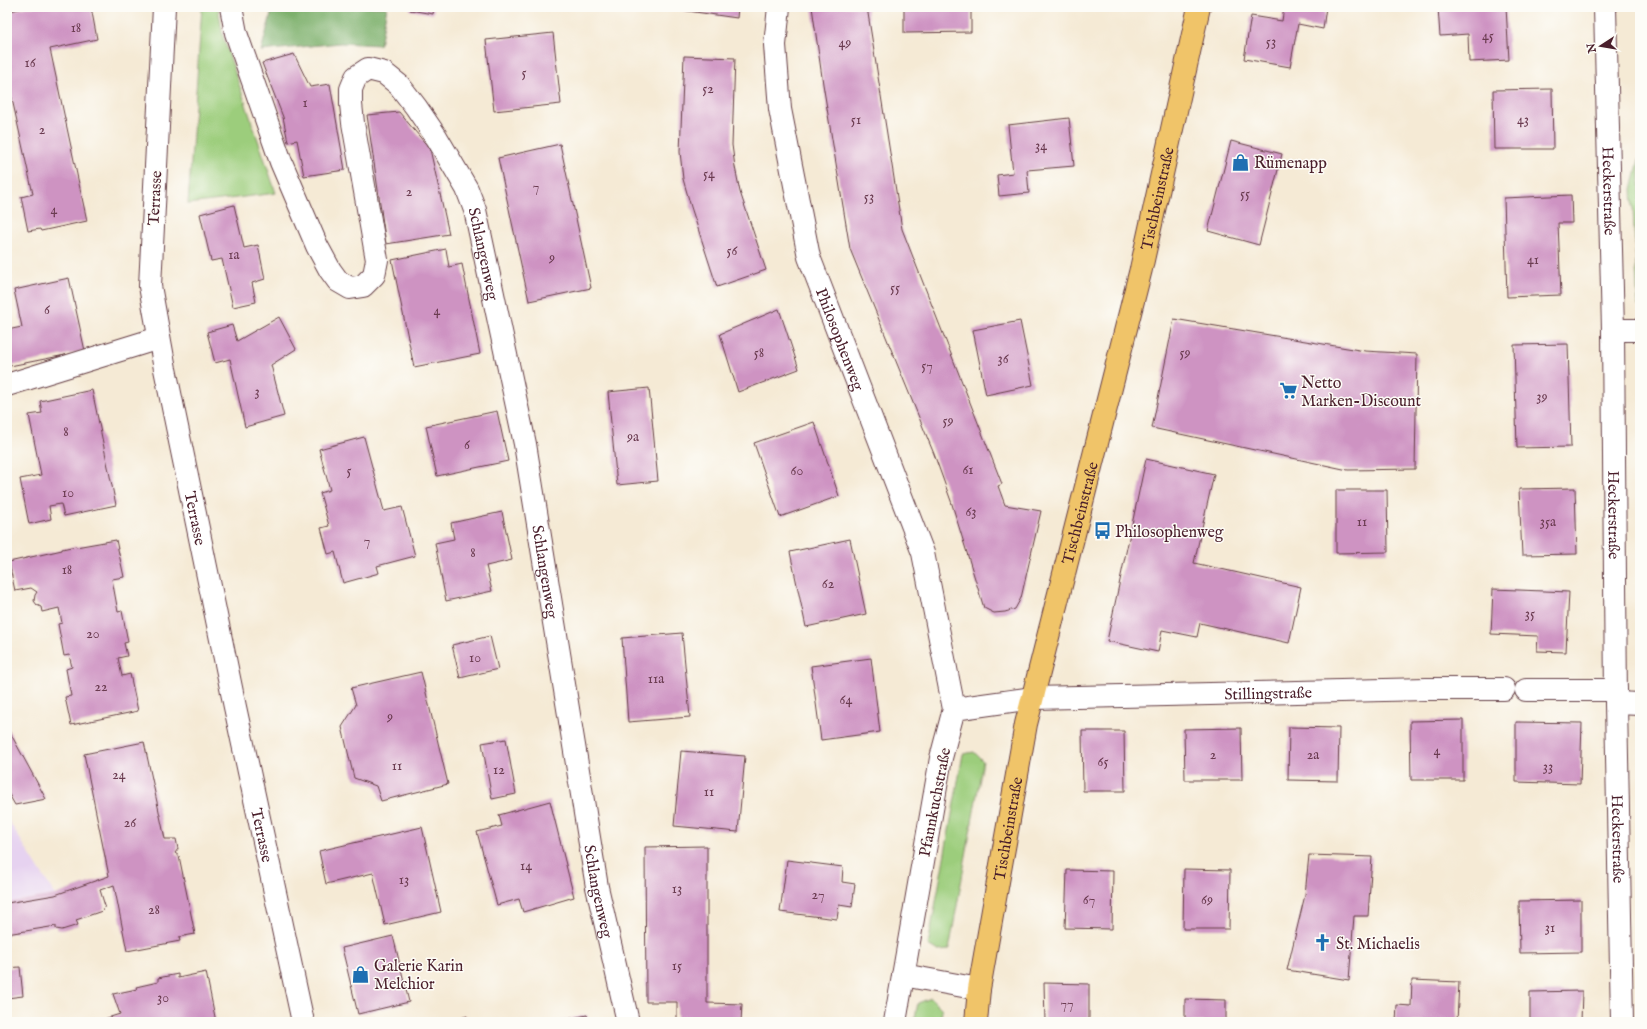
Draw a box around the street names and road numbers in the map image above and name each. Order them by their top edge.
street label: Tischbeinstraße [1137,145,1180,252]
street label: Heckerstraße [1596,146,1619,236]
street label: Terrasse [145,170,167,226]
street label: Schlangenweg [463,206,502,302]
street label: Philosophenweg [810,285,868,394]
street label: Tischbeinstraße [1059,460,1104,567]
street label: Heckerstraße [1602,470,1623,559]
street label: Terrasse [179,490,209,547]
street label: Schlangenweg [526,524,561,620]
street label: Stillingstraße [1224,684,1312,706]
street label: Pfannkuchstraße [916,746,956,859]
street label: Tischbeinstraße [990,775,1028,883]
street label: Heckerstraße [1606,794,1627,884]
street label: Terrasse [245,807,276,865]
street label: Schlangenweg [578,844,616,940]

